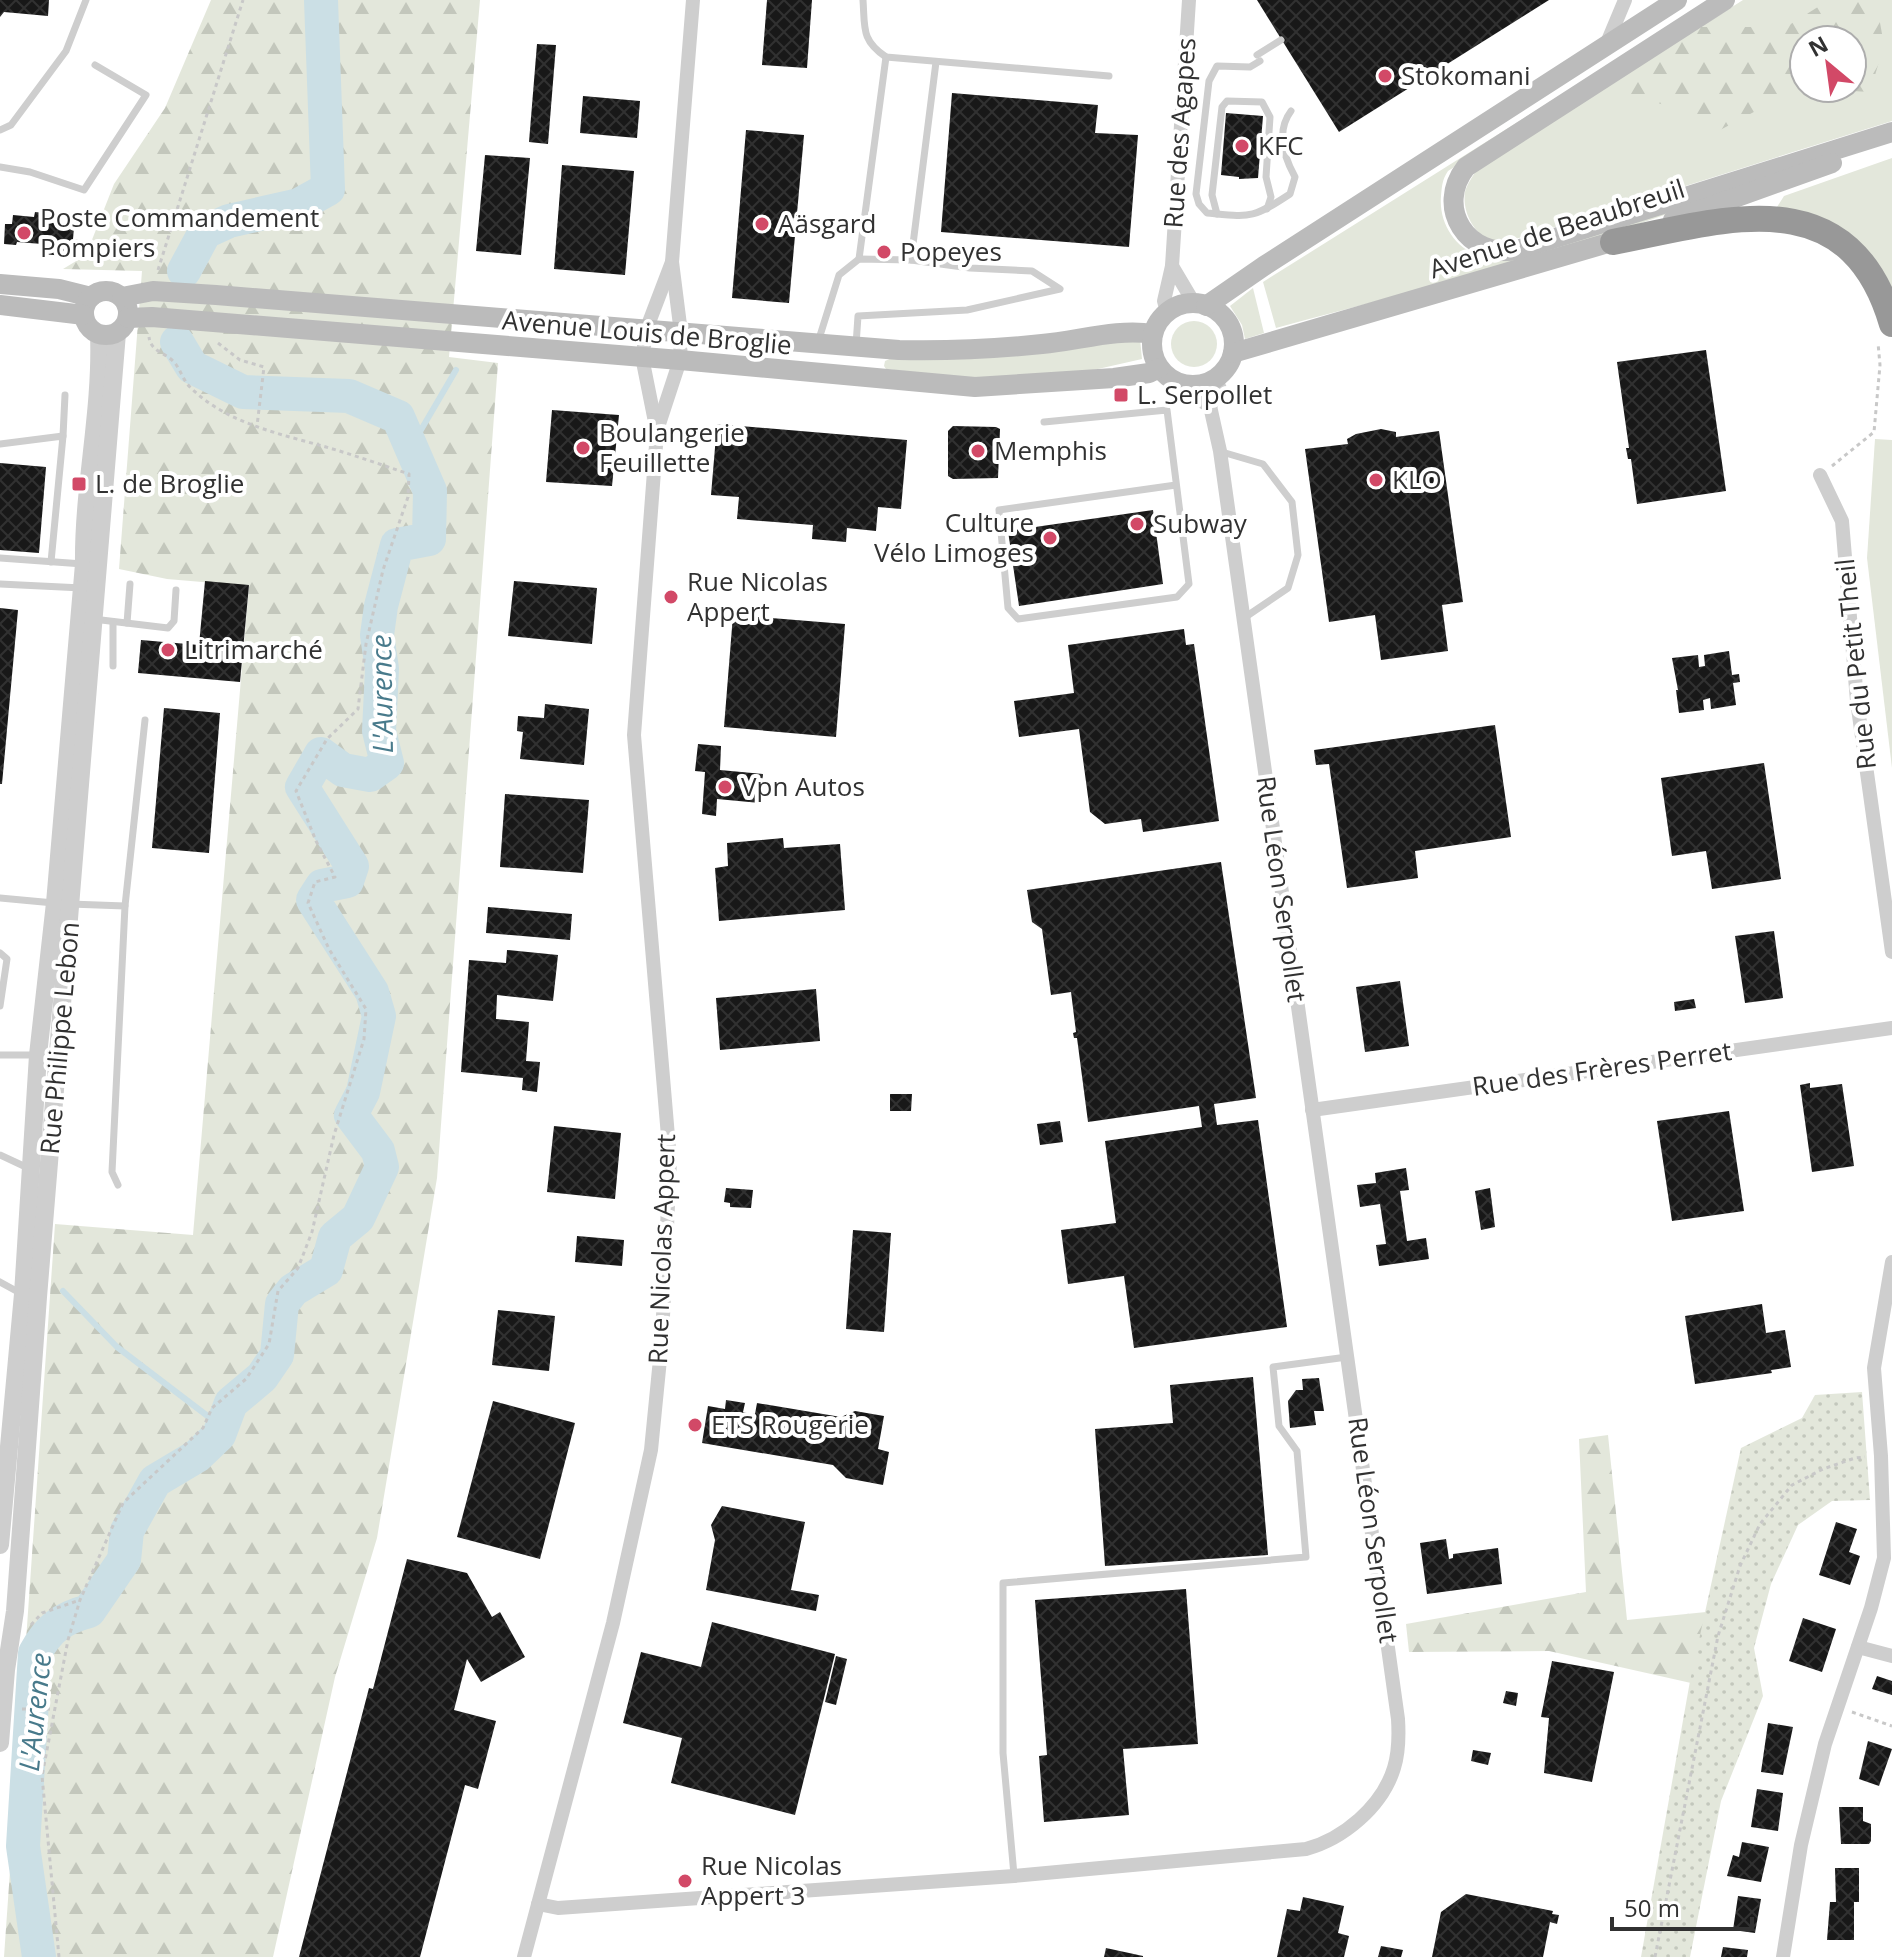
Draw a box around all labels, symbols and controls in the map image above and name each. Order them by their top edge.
north arrow [1788,24,1868,104]
text: N [1803,28,1833,63]
street label: Rue des Agapes [1154,36,1204,229]
place label: Stokomani [1401,57,1531,93]
marker: Stokomani [1376,67,1394,85]
place label: KFC [1258,127,1304,163]
marker: KFC [1233,137,1251,155]
street label: Avenue de Beaubreuil [1424,170,1689,286]
place label: Poste Commandement Pompiers [40,199,319,265]
place label: Aäsgard [778,205,876,241]
marker: Aäsgard [753,215,771,233]
marker: Poste Commandement Pompiers [15,224,33,242]
place label: Popeyes [900,233,1002,269]
marker: Popeyes [875,243,893,261]
street label: Avenue Louis de Broglie [501,301,793,363]
place label: L. Serpollet [1137,376,1272,412]
marker: L. Serpollet [1112,386,1130,404]
place label: Boulangerie Feuillette [599,414,745,480]
place label: Memphis [994,432,1107,468]
marker: Boulangerie Feuillette [574,439,592,457]
marker: Memphis [969,442,987,460]
place label: KLO [1392,461,1442,497]
place label: L. de Broglie [95,465,244,501]
marker: KLO [1367,471,1385,489]
marker: L. de Broglie [70,475,88,493]
place label: Culture Vélo Limoges [874,504,1034,570]
place label: Subway [1153,505,1248,541]
marker: Subway [1128,515,1146,533]
marker: Culture Vélo Limoges [1041,529,1059,547]
street label: Rue du Petit Theil [1826,557,1884,771]
place label: Rue Nicolas Appert [687,563,828,629]
marker: Rue Nicolas Appert [662,588,680,606]
place label: Litrimarché [184,631,323,667]
water label: L'Aurence [361,634,401,754]
marker: Litrimarché [159,641,177,659]
place label: Vpn Autos [741,768,865,804]
street label: Rue Léon Serpollet [1248,774,1316,1004]
marker: Vpn Autos [716,778,734,796]
street label: Rue Philippe Lebon [31,920,87,1156]
street label: Rue des Frères Perret [1470,1032,1734,1104]
street label: Rue Nicolas Appert [639,1133,683,1365]
place label: ETS Rougerie [711,1406,869,1442]
street label: Rue Léon Serpollet [1340,1415,1408,1645]
marker: ETS Rougerie [686,1416,704,1434]
water label: L'Aurence [9,1651,59,1773]
place label: Rue Nicolas Appert 3 [701,1847,842,1913]
marker: Rue Nicolas Appert 3 [676,1872,694,1890]
scale bar [1612,1881,1752,1931]
text: 50 m [1624,1891,1680,1924]

